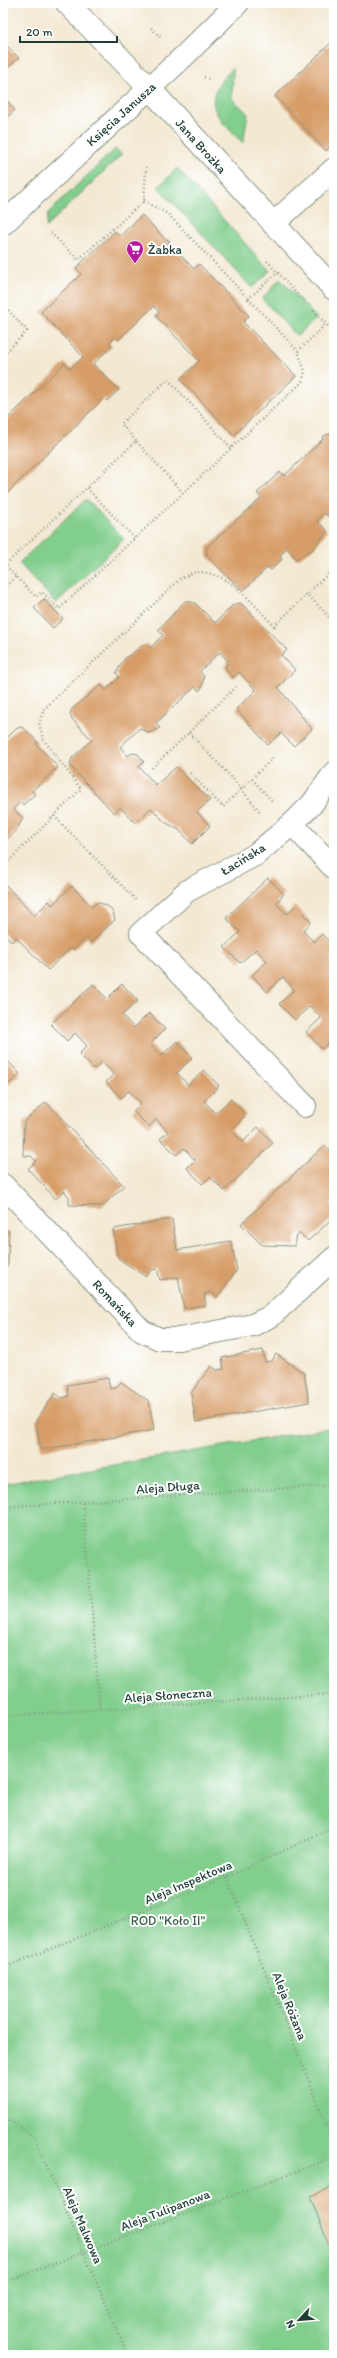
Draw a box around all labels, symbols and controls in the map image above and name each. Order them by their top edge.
scale bar [20,18,117,44]
text: 20 m [26,25,53,39]
street label: Księcia Janusza [83,79,159,149]
street label: Jana Brożka [172,115,230,177]
supermarket icon: Żabka [125,239,145,264]
place label: Żabka [148,242,183,257]
street label: Łacińska [218,839,268,878]
street label: Romańska [90,1277,141,1330]
street label: Aleja Długa [136,1477,201,1497]
street label: Aleja Słoneczna [124,1684,213,1706]
street label: Aleja Inspektowa [142,1857,234,1907]
park label: ROD "Koło II" [131,1913,205,1928]
street label: Aleja Różana [270,1970,311,2042]
street label: Aleja Malwowa [60,2184,106,2266]
street label: Aleja Tulipanowa [118,2186,212,2234]
north arrow [279,2300,319,2340]
text: N [283,2318,298,2330]

